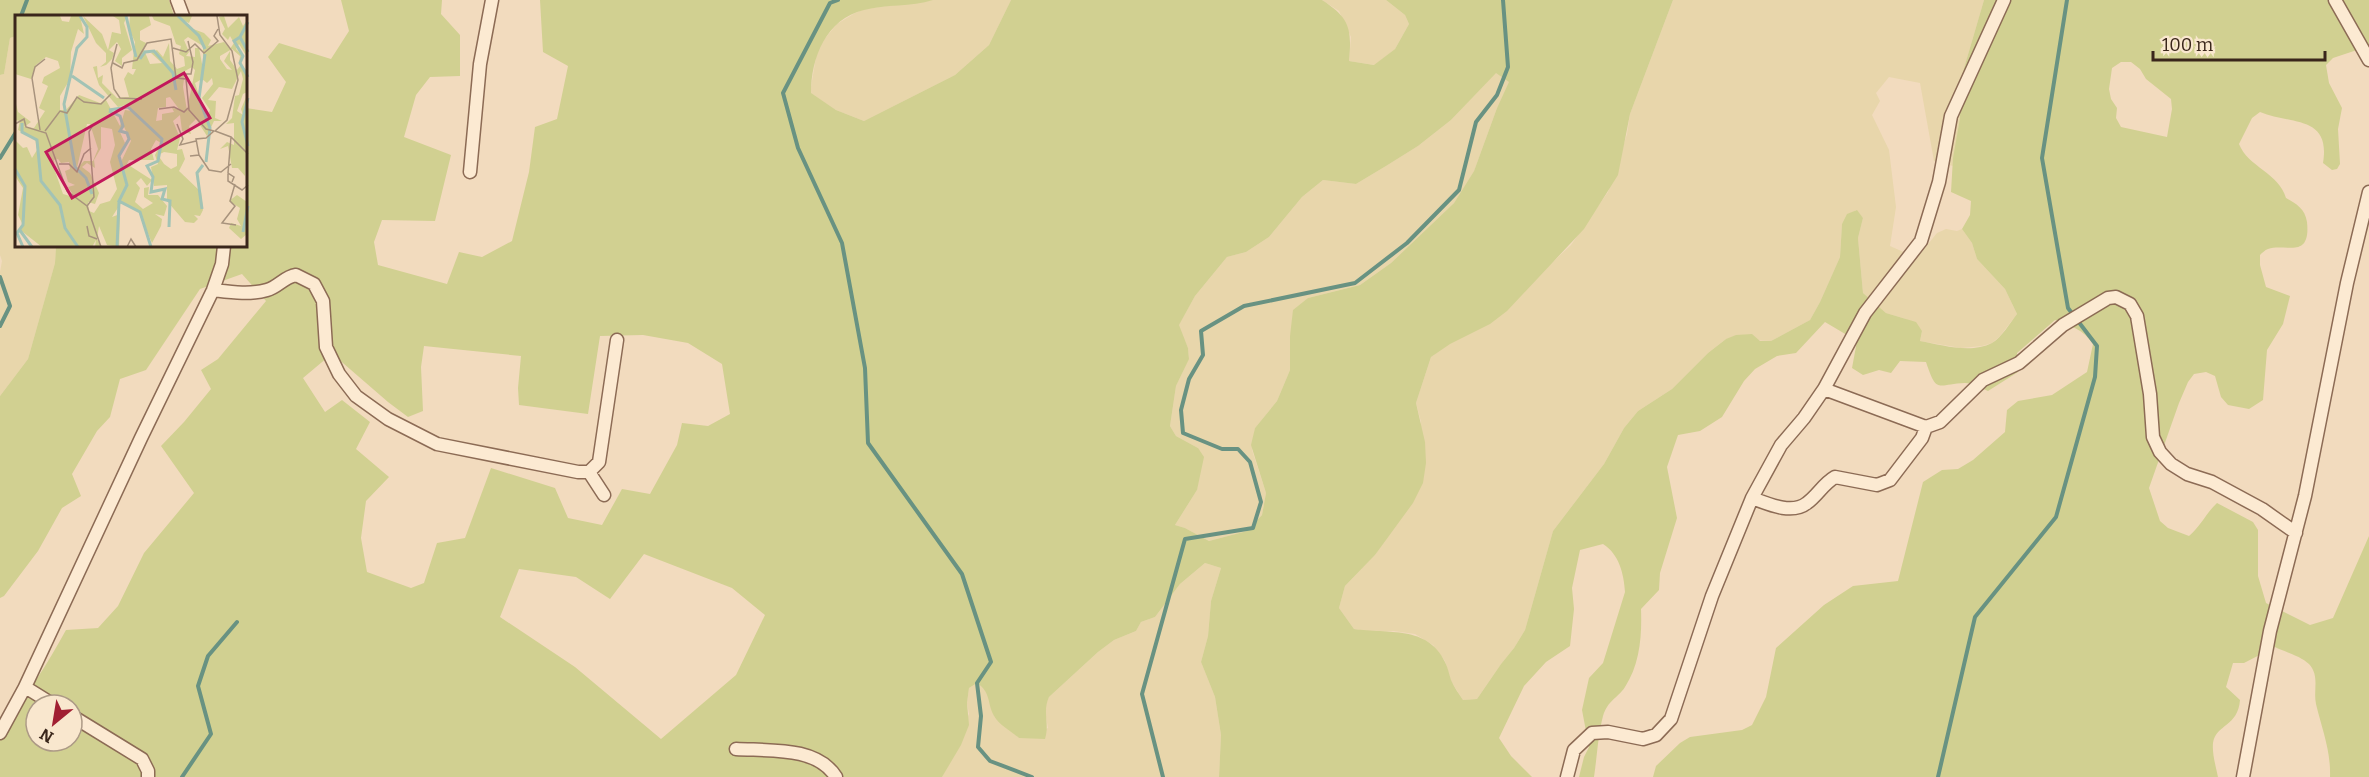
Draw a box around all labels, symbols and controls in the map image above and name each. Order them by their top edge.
inset map [15,15,248,248]
scale bar [2153,24,2326,62]
text: 100 m [2162,34,2213,56]
north arrow [24,693,84,753]
text: N [37,724,57,747]

